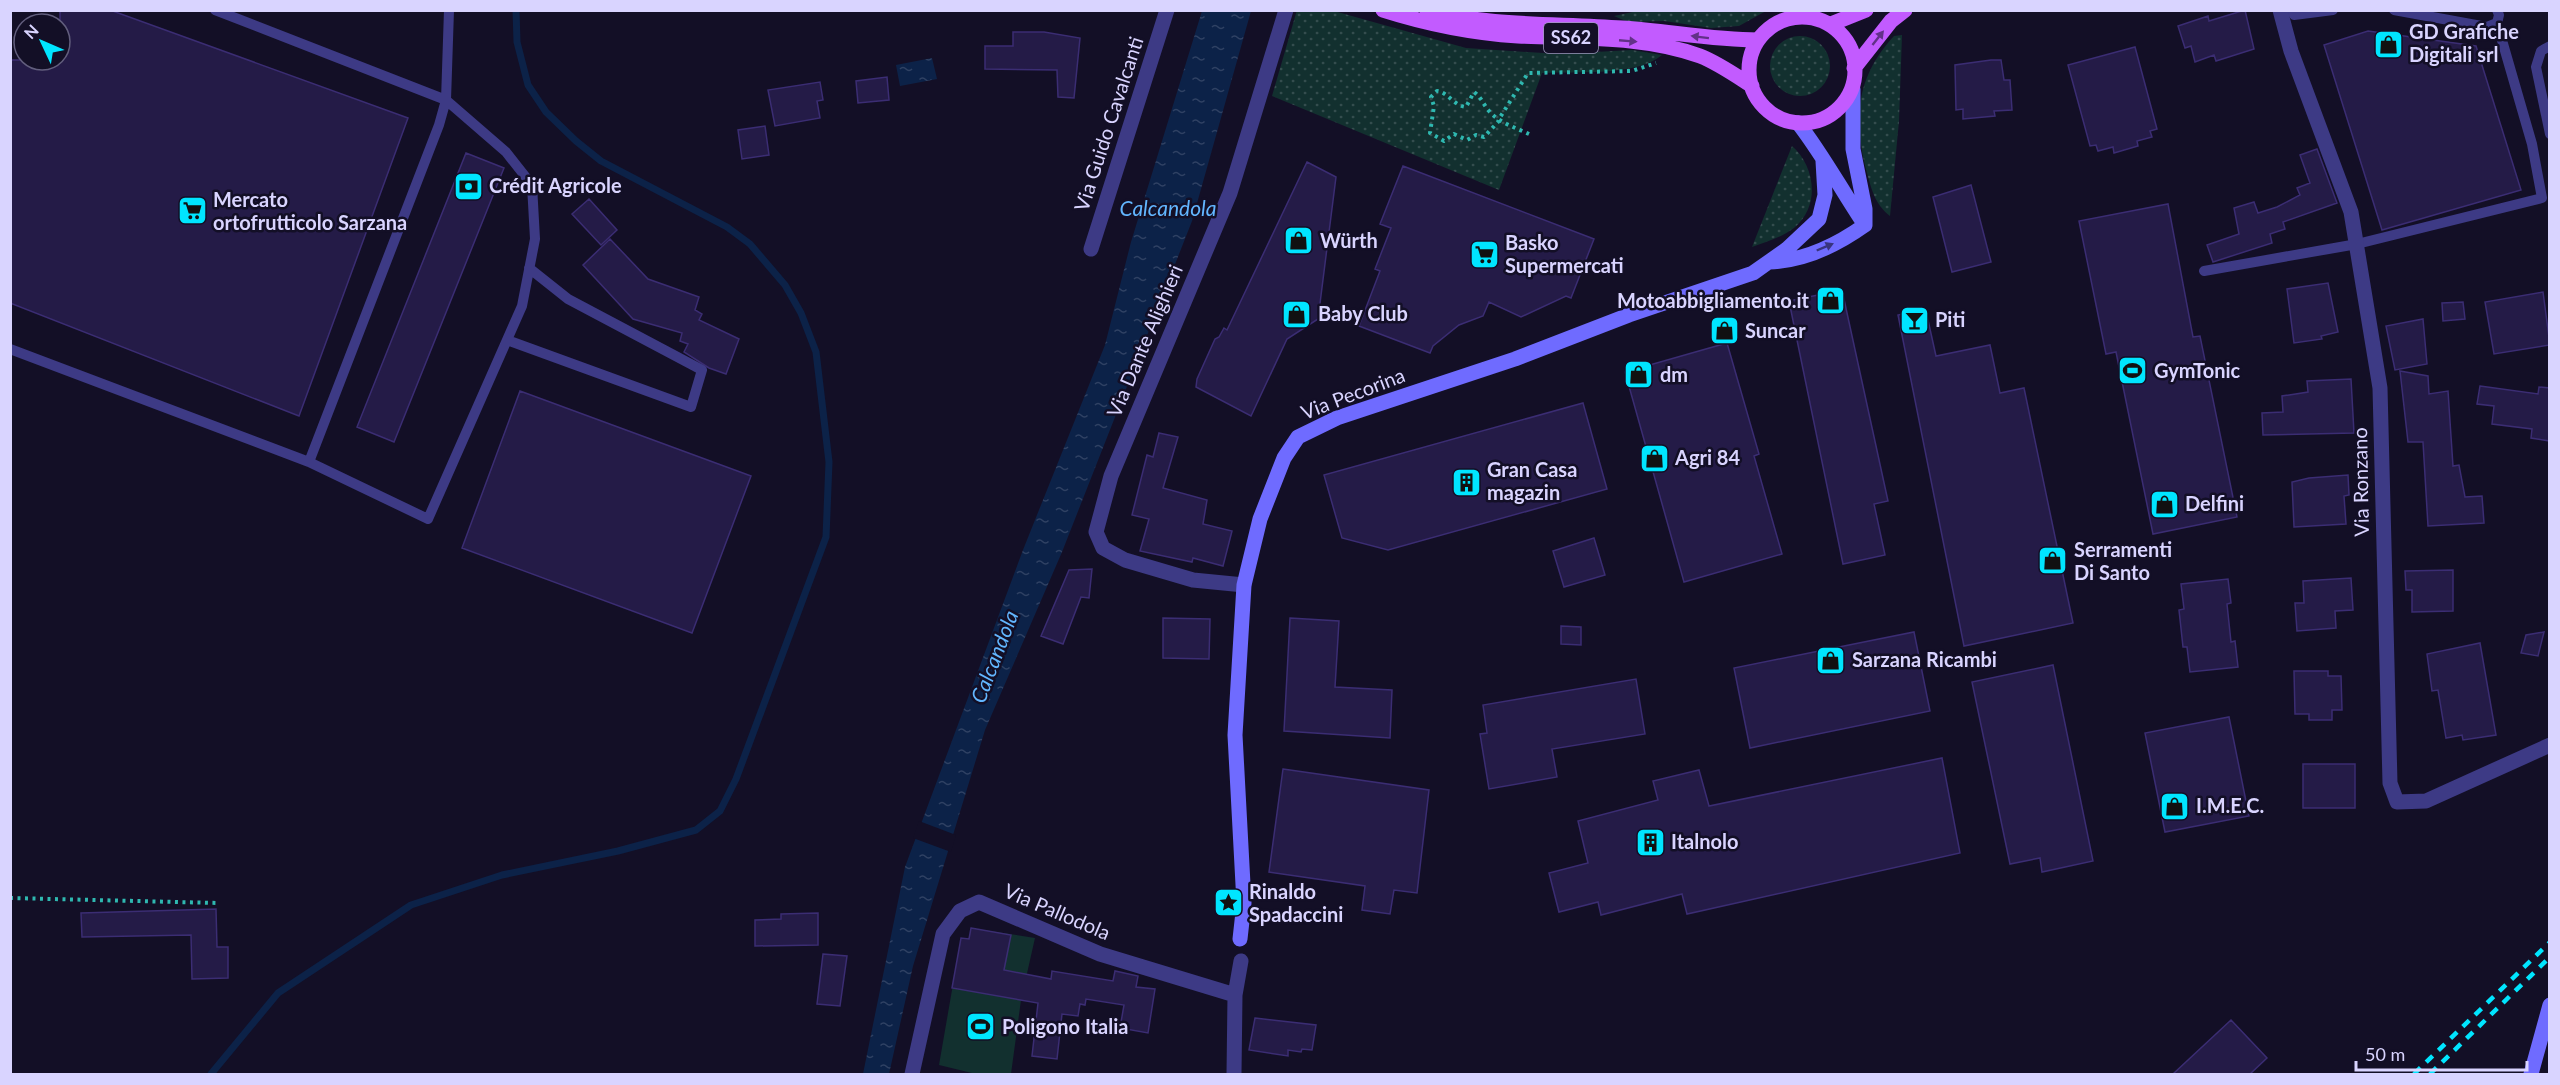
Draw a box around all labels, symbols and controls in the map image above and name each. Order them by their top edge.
north arrow [12,12,72,72]
place label: GD Grafiche Digitali srl [2409,19,2519,66]
text: N [20,20,42,42]
road number: SS62 [1544,23,1598,53]
shop icon: GD Grafiche Digitali srl [2372,28,2404,60]
one-way arrow [1871,30,1883,45]
one-way arrow [1690,32,1709,42]
street label: Via Guido Cavalcanti [1068,33,1148,214]
one-way arrow [1618,36,1637,46]
bank icon: Crédit Agricole [452,170,484,202]
place label: Crédit Agricole [489,173,622,197]
place label: Mercato ortofrutticolo Sarzana [213,187,407,234]
supermarket icon: Mercato ortofrutticolo Sarzana [176,195,208,227]
water label: Calcandola [1119,195,1217,220]
shop icon: Würth [1283,225,1315,257]
place label: Würth [1320,228,1378,252]
place label: Basko Supermercati [1505,230,1624,277]
supermarket icon: Basko Supermercati [1468,238,1500,270]
one-way arrow [1816,242,1834,251]
street label: Via Dante Alighieri [1101,261,1187,421]
shop icon: Motoabbigliamento.it [1814,285,1846,317]
place label: Motoabbigliamento.it [1617,288,1810,312]
shop icon: Baby Club [1281,298,1313,330]
place label: Baby Club [1318,301,1408,325]
bar icon: Piti [1898,304,1930,336]
place label: Piti [1935,307,1965,331]
shop icon: Suncar [1708,315,1740,347]
place label: Suncar [1745,318,1806,342]
sports icon: GymTonic [2117,355,2149,387]
place label: GymTonic [2154,358,2241,382]
shop icon: dm [1623,359,1655,391]
street label: Via Pecorina [1297,362,1408,424]
place label: dm [1660,362,1688,386]
street label: Via Ronzano [2347,427,2373,537]
shop icon: Agri 84 [1638,442,1670,474]
place label: Agri 84 [1674,445,1740,469]
place label: Gran Casa magazin [1487,457,1577,504]
building icon: Gran Casa magazin [1450,466,1482,498]
shop icon: Delfini [2148,488,2180,520]
place label: Delfini [2185,491,2244,515]
place label: Serramenti Di Santo [2074,537,2172,584]
shop icon: Serramenti Di Santo [2037,545,2069,577]
water label: Calcandola [965,607,1023,706]
shop icon: Sarzana Ricambi [1815,644,1847,676]
place label: Sarzana Ricambi [1852,647,1997,671]
shop icon: I.M.E.C. [2159,790,2191,822]
place label: I.M.E.C. [2196,793,2264,817]
building icon: Italnolo [1634,826,1666,858]
place label: Italnolo [1671,829,1738,853]
street label: Via Pallodola [1001,878,1114,944]
place label: Rinaldo Spadaccini [1249,879,1343,926]
place icon: Rinaldo Spadaccini [1212,887,1244,919]
sports icon: Poligono Italia [965,1011,997,1043]
place label: Poligono Italia [1002,1014,1128,1038]
scale bar [2356,1034,2527,1072]
text: 50 m [2365,1043,2405,1065]

